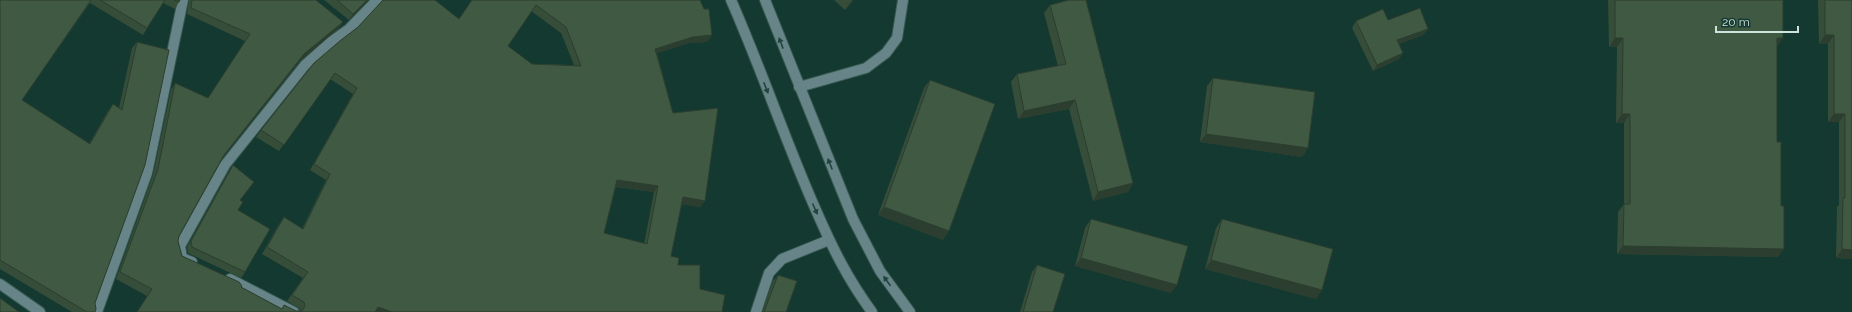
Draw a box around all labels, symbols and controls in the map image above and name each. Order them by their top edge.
scale bar [1716,8,1798,34]
text: 20 m [1722,15,1750,29]
one-way arrow [778,37,784,49]
one-way arrow [763,83,769,94]
one-way arrow [826,158,832,170]
one-way arrow [812,203,818,214]
one-way arrow [882,275,891,286]

